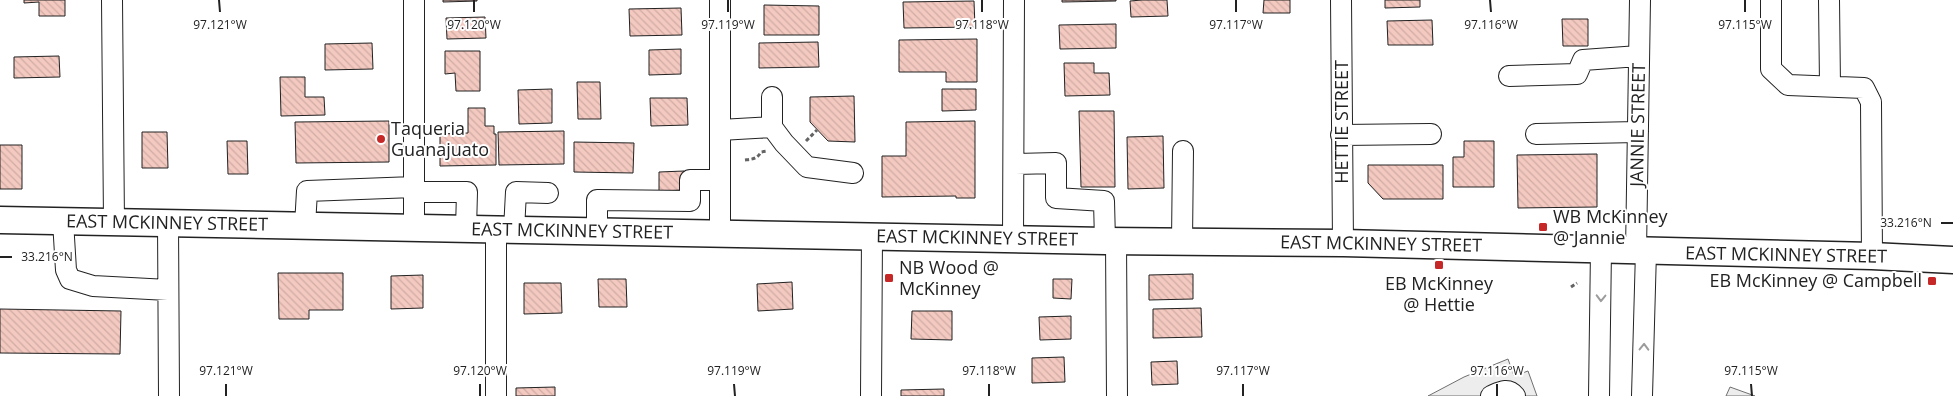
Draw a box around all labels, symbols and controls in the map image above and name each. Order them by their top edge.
text: 97.121°W [193,16,247,33]
text: 97.120°W [447,16,501,33]
text: 97.119°W [701,16,755,33]
text: 97.118°W [955,16,1009,33]
text: 97.117°W [1209,16,1263,33]
text: 97.116°W [1464,16,1518,33]
text: 97.115°W [1718,16,1772,33]
street label: HETTIE STREET [1329,60,1353,184]
street label: JANNIE STREET [1624,63,1650,189]
place label: Taqueria Guanajuato [391,116,489,161]
marker: Taqueria Guanajuato [375,133,387,145]
place label: WB McKinney @ Jannie [1553,204,1668,249]
street label: EAST MCKINNEY STREET [66,208,268,236]
text: 33.216°N [1880,214,1932,231]
street label: EAST MCKINNEY STREET [471,216,673,244]
marker: WB McKinney @ Jannie [1537,221,1549,233]
street label: EAST MCKINNEY STREET [876,223,1078,251]
street label: EAST MCKINNEY STREET [1280,229,1482,257]
street label: EAST MCKINNEY STREET [1685,240,1887,268]
text: 33.216°N [21,248,73,265]
place label: NB Wood @ McKinney [899,255,999,300]
marker: EB McKinney @ Hettie [1433,259,1445,271]
place label: EB McKinney @ Campbell [1709,268,1922,292]
place label: EB McKinney @ Hettie [1385,271,1494,316]
marker: NB Wood @ McKinney [883,272,895,284]
marker: EB McKinney @ Campbell [1926,275,1938,287]
one-way arrow [1596,294,1606,302]
one-way arrow [1638,343,1649,351]
text: 97.121°W [199,362,253,379]
text: 97.120°W [453,362,507,379]
text: 97.119°W [707,362,761,379]
text: 97.118°W [962,362,1016,379]
text: 97.117°W [1216,362,1270,379]
text: 97.116°W [1470,362,1524,379]
text: 97.115°W [1724,362,1778,379]

